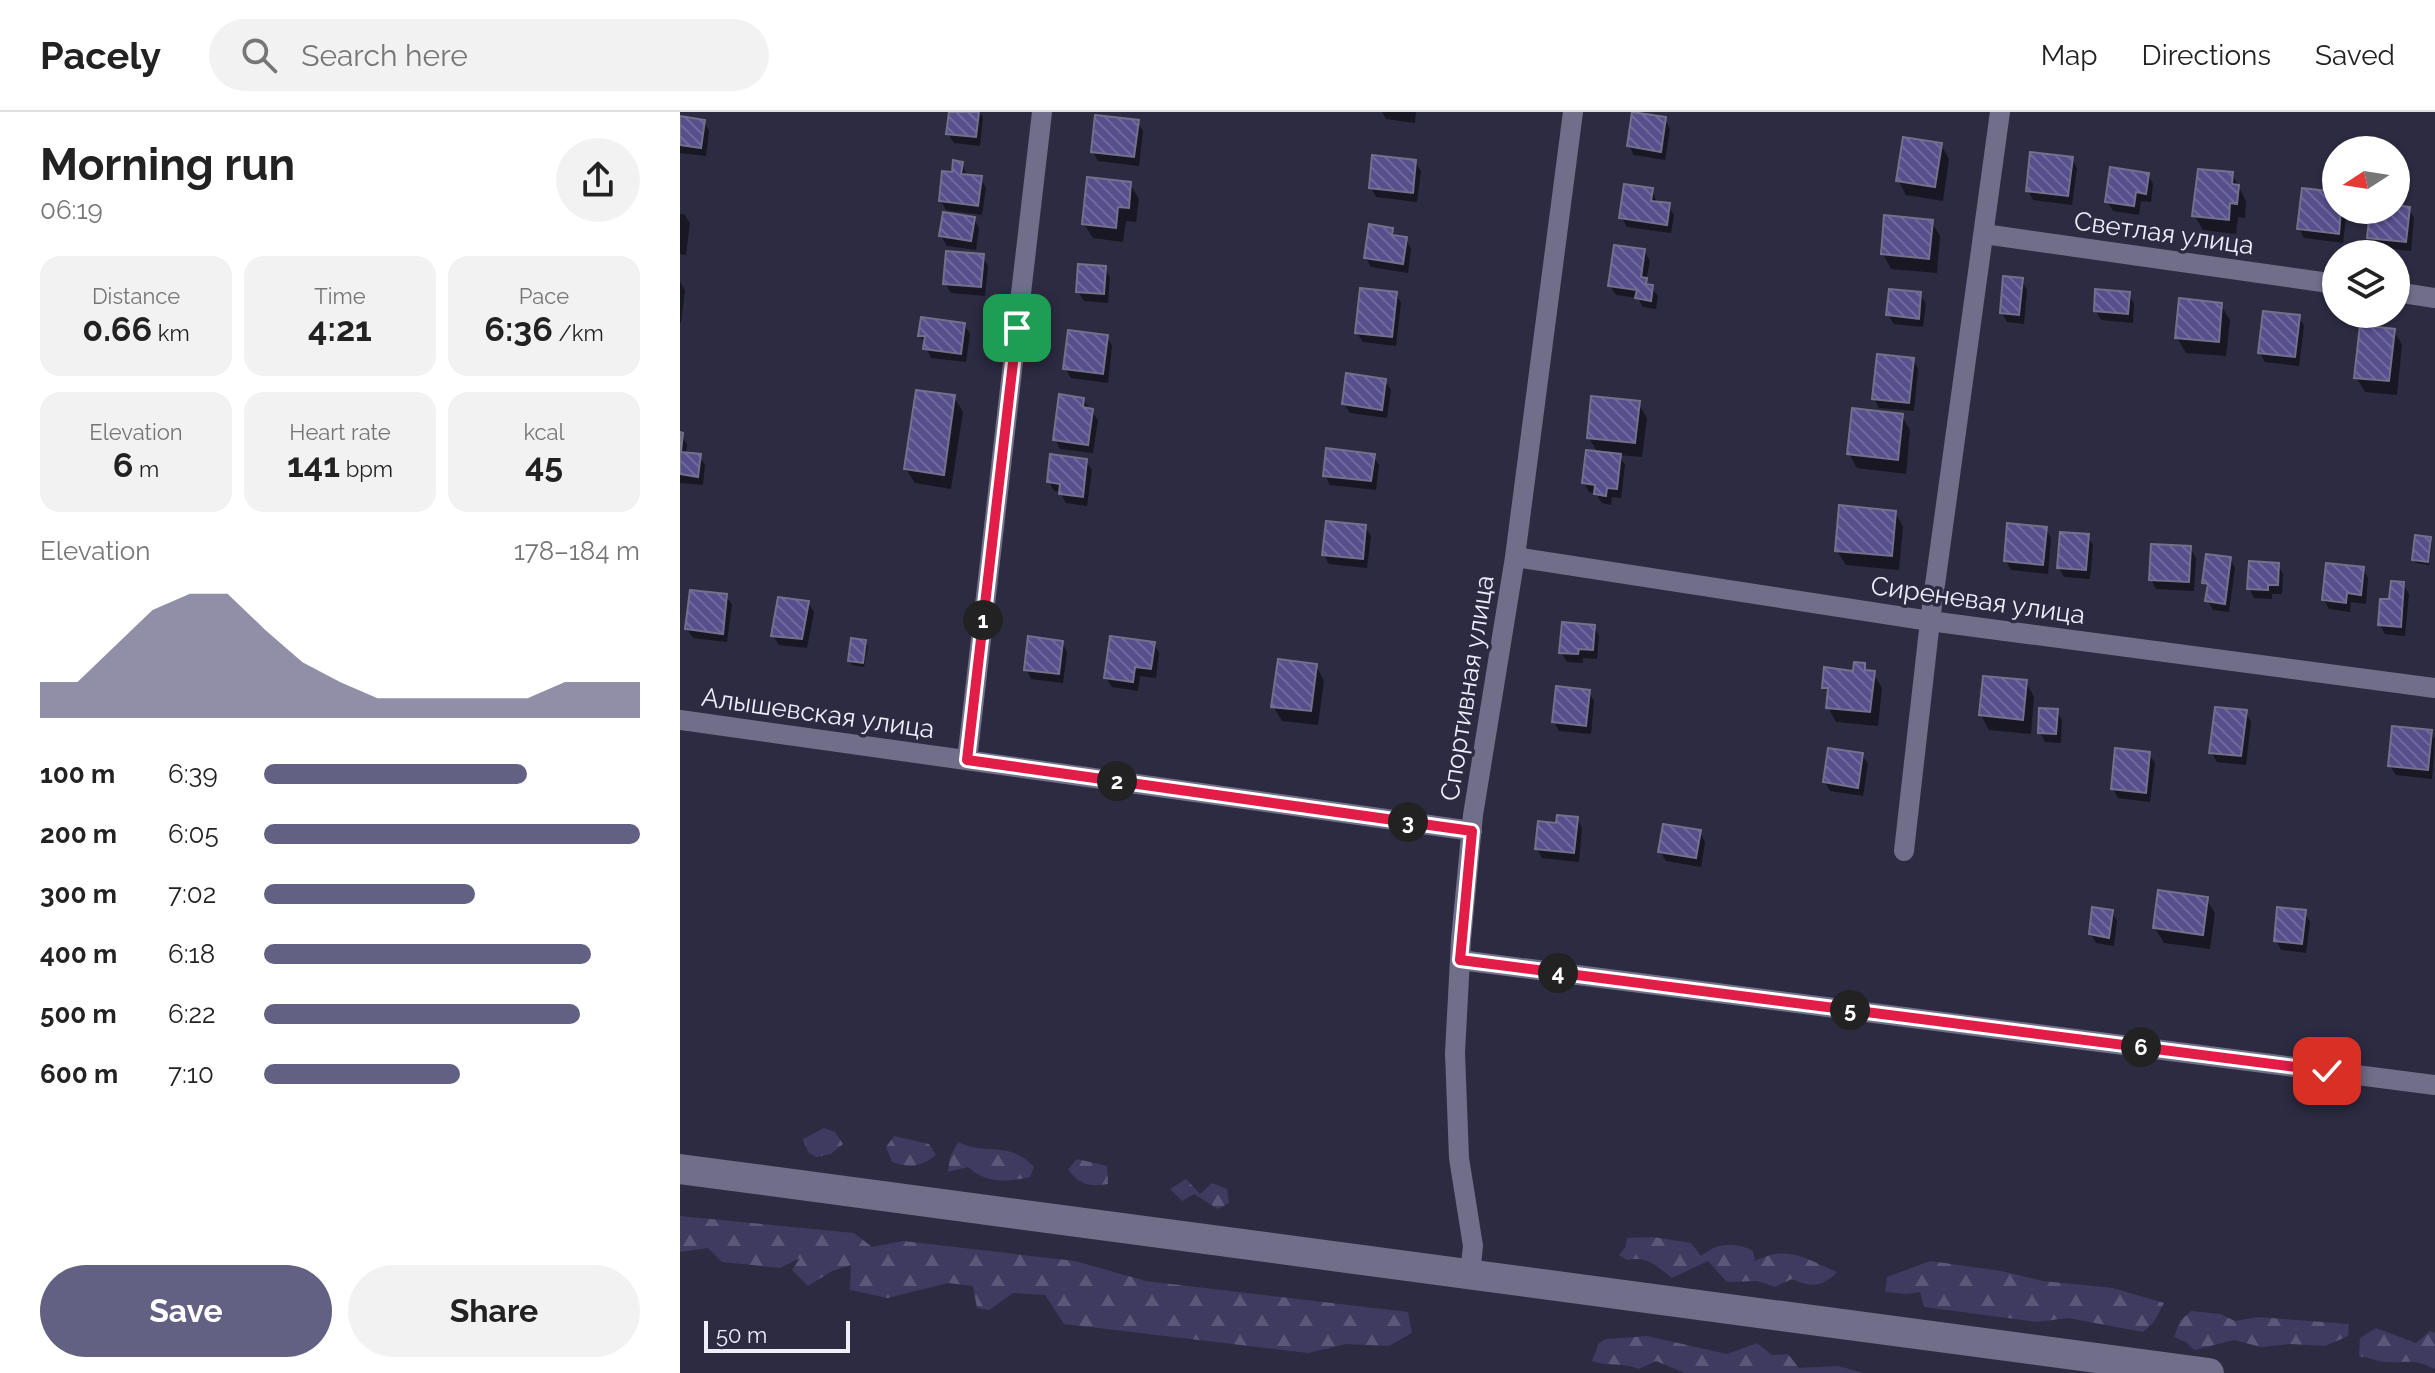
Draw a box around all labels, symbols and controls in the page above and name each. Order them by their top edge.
search box [209,19,769,91]
text: Pacely [40,33,161,78]
icon: search [237,33,281,77]
text: Search here [301,38,468,73]
text: Map [2041,39,2098,72]
text: Directions [2142,39,2271,72]
text: Saved [2315,39,2395,72]
north arrow [2322,136,2410,224]
map controls [2322,136,2410,328]
button: share [556,138,640,222]
text: Morning run [40,139,295,190]
text: 06:19 [40,195,103,225]
street label: Светлая улица [2072,206,2256,260]
button: layers [2322,240,2410,328]
text: Distance [92,283,180,309]
text: Time [314,283,366,309]
text: Pace [519,283,569,309]
pin [983,294,1051,362]
icon: arrive [995,306,1039,350]
text: 0.66 [82,309,152,349]
text: 4:21 [308,309,372,349]
text: 6:36 [484,309,553,349]
text: km [152,320,190,346]
text: /km [553,320,604,346]
text: Elevation [89,419,183,445]
text: Heart rate [289,419,391,445]
text: kcal [523,419,565,445]
text: 6 [113,445,133,485]
text: 141 [287,445,340,485]
text: 45 [525,445,563,485]
text: m [133,456,159,482]
text: bpm [340,456,393,482]
text: Elevation [40,536,150,566]
text: 178–184 m [514,536,640,566]
street label: Сиреневая улица [1869,570,2087,630]
street label: Спортивная улица [1434,573,1500,803]
pin: 1 [963,600,1003,640]
text: 1 [978,607,988,633]
street label: Алышевская улица [700,682,936,744]
text: 100 m [40,759,115,789]
text: 6:39 [168,759,218,789]
pin: 2 [1097,761,1137,801]
text: 2 [1111,768,1123,794]
pin: 3 [1388,802,1428,842]
text: 3 [1402,809,1414,835]
text: 200 m [40,819,117,849]
text: 6:05 [168,819,219,849]
text: 300 m [40,879,117,909]
text: 7:02 [168,879,216,909]
text: 400 m [40,939,117,969]
text: 6:18 [168,939,215,969]
pin: 4 [1538,953,1578,993]
text: 4 [1552,960,1564,986]
pin: 5 [1830,990,1870,1030]
text: 5 [1844,997,1856,1023]
text: 500 m [40,999,117,1029]
text: 6:22 [168,999,216,1029]
pin: 6 [2121,1027,2161,1067]
text: 6 [2134,1034,2148,1060]
pin [2293,1037,2361,1105]
icon: check [2305,1049,2349,1093]
text: 600 m [40,1059,118,1089]
text: 7:10 [168,1059,214,1089]
button: Save [40,1265,332,1357]
button: Share [348,1265,640,1357]
scale bar [704,1317,850,1353]
text: 50 m [716,1322,767,1348]

